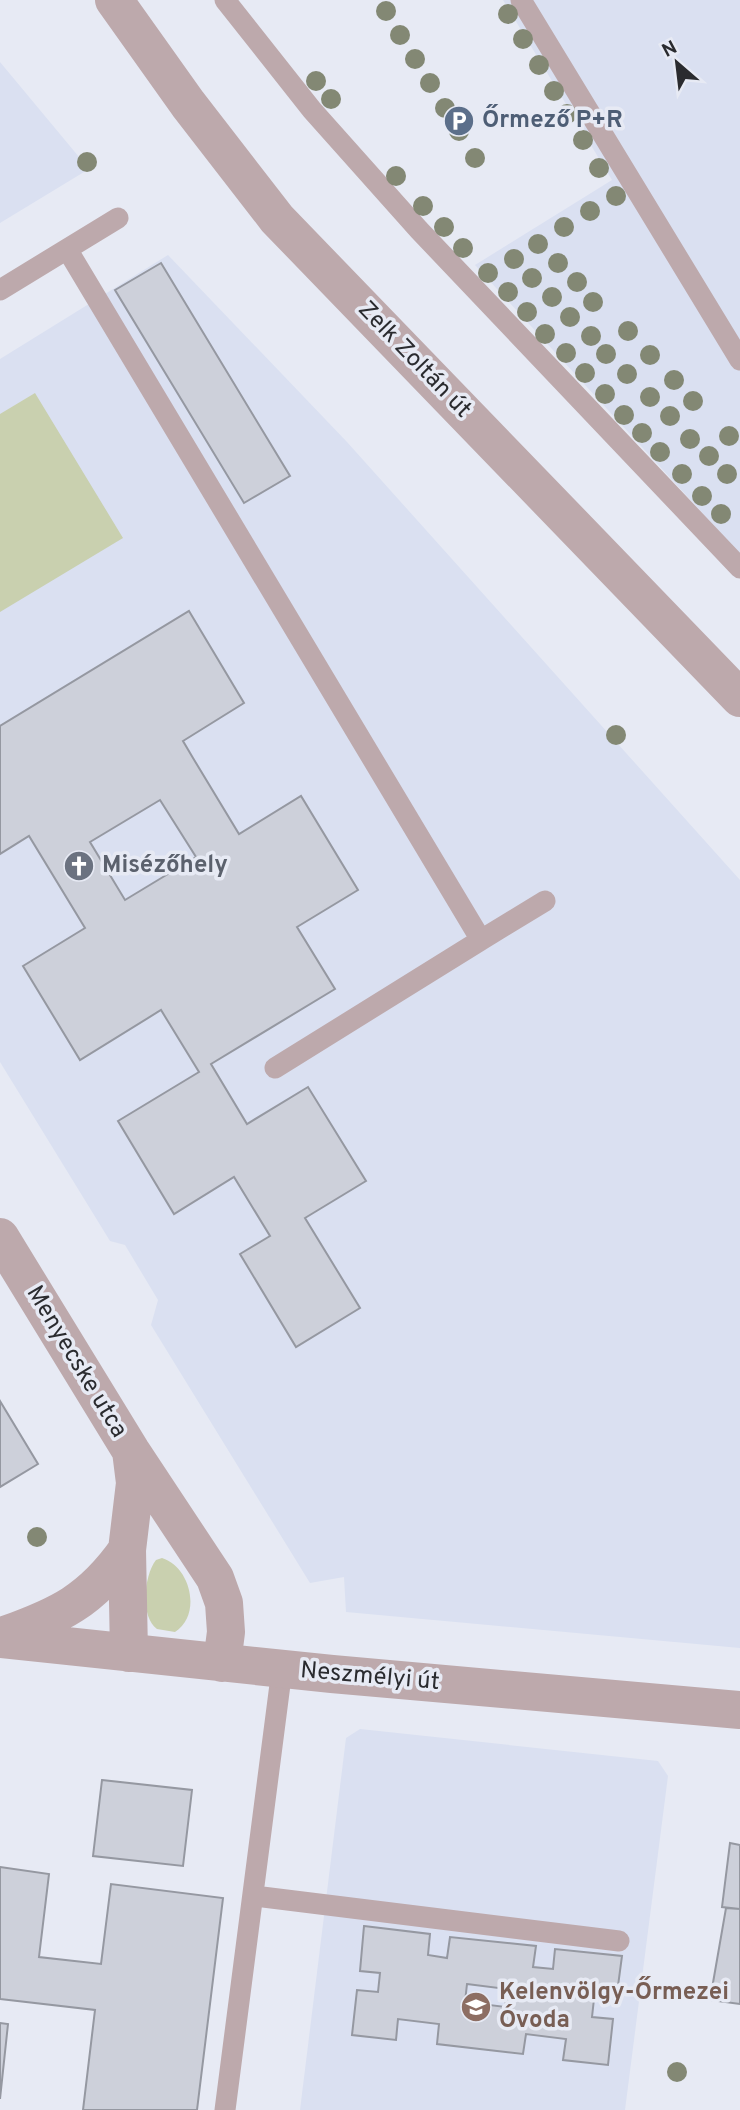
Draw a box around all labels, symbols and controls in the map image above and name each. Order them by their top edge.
north arrow [642,28,712,98]
text: N [658,36,682,64]
parking icon: Őrmező P+R [442,104,476,138]
place label: Őrmező P+R [482,104,623,136]
street label: Zelk Zoltán út [351,295,477,425]
church icon: Misézőhely [62,849,96,883]
place label: Misézőhely [102,851,228,881]
street label: Menyecske utca [19,1280,133,1444]
street label: Neszmélyi út [299,1656,441,1698]
place label: Kelenvölgy-Őrmezei Óvoda [499,1976,729,2036]
school or university icon: Kelenvölgy-Őrmezei Óvoda [459,1990,493,2024]

